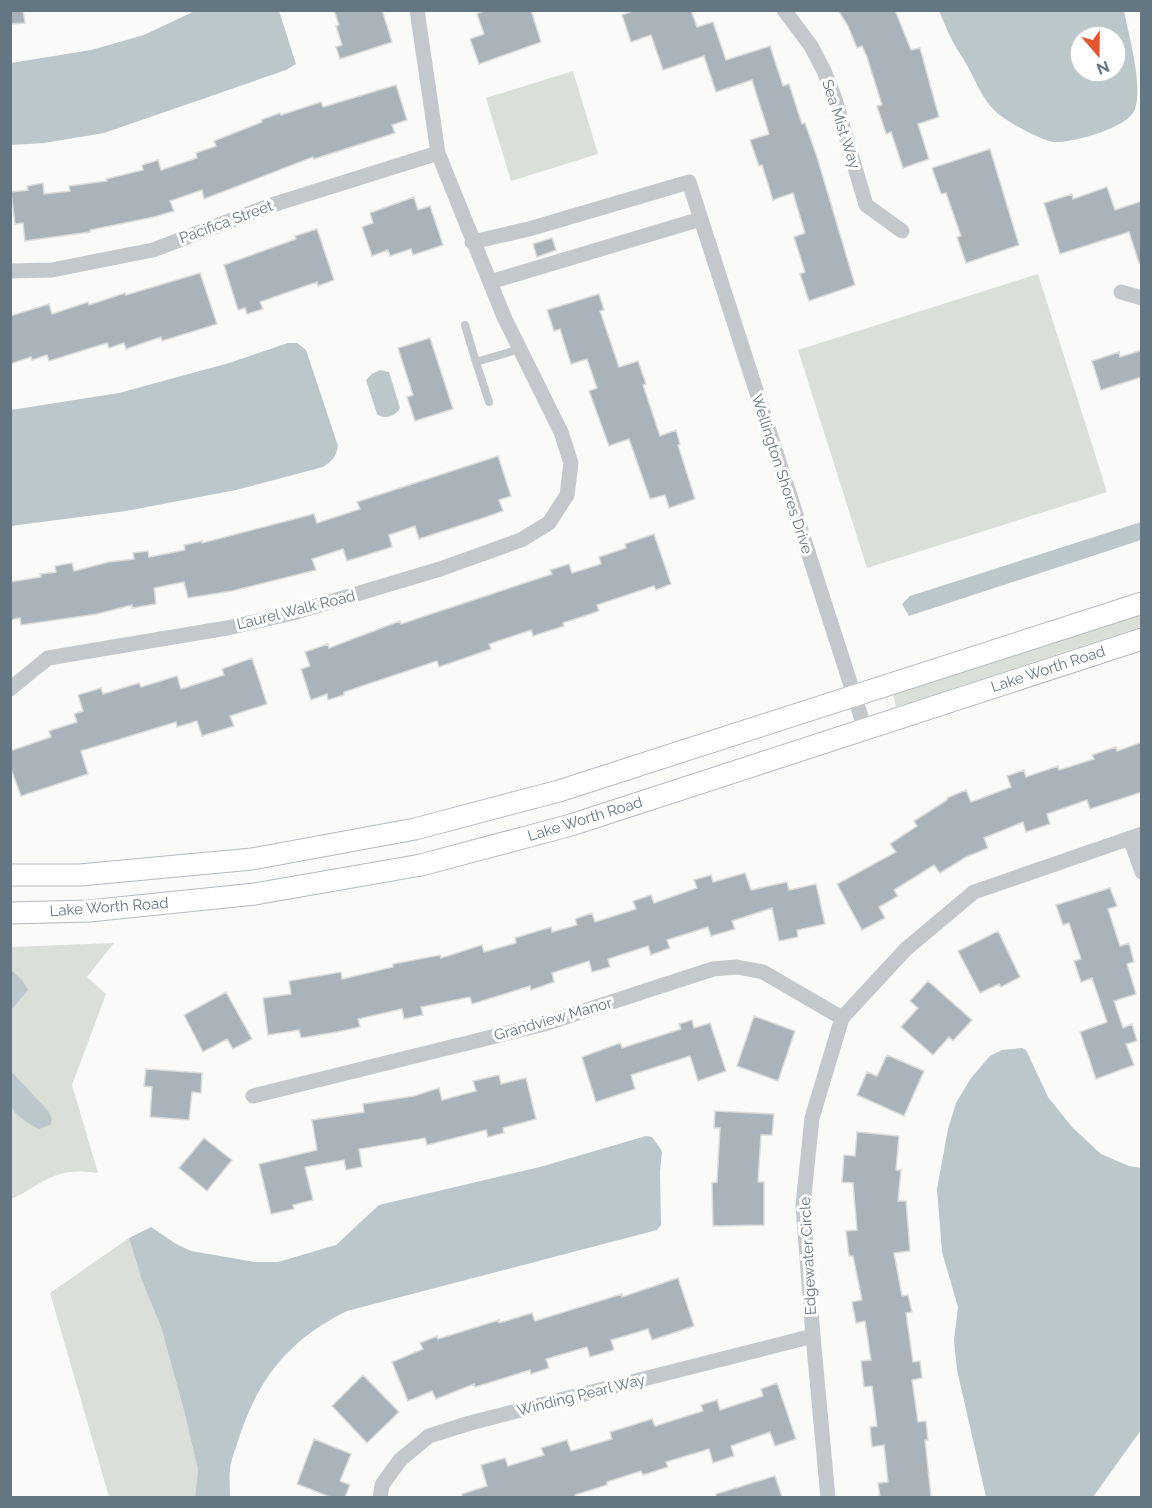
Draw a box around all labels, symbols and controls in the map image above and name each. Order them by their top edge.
north arrow [1068,24,1128,84]
text: N [1094,57,1112,79]
street label: Sea Mist Way [818,77,864,171]
street label: Pacifica Street [177,197,275,247]
street label: Wellington Shores Drive [748,392,816,556]
street label: Laurel Walk Road [235,587,357,633]
street label: Lake Worth Road [989,642,1107,696]
street label: Lake Worth Road [525,793,645,845]
street label: Lake Worth Road [49,894,169,920]
street label: Grandview Manor [492,993,615,1044]
street label: Edgewater Circle [796,1196,820,1316]
street label: Winding Pearl Way [515,1370,647,1420]

